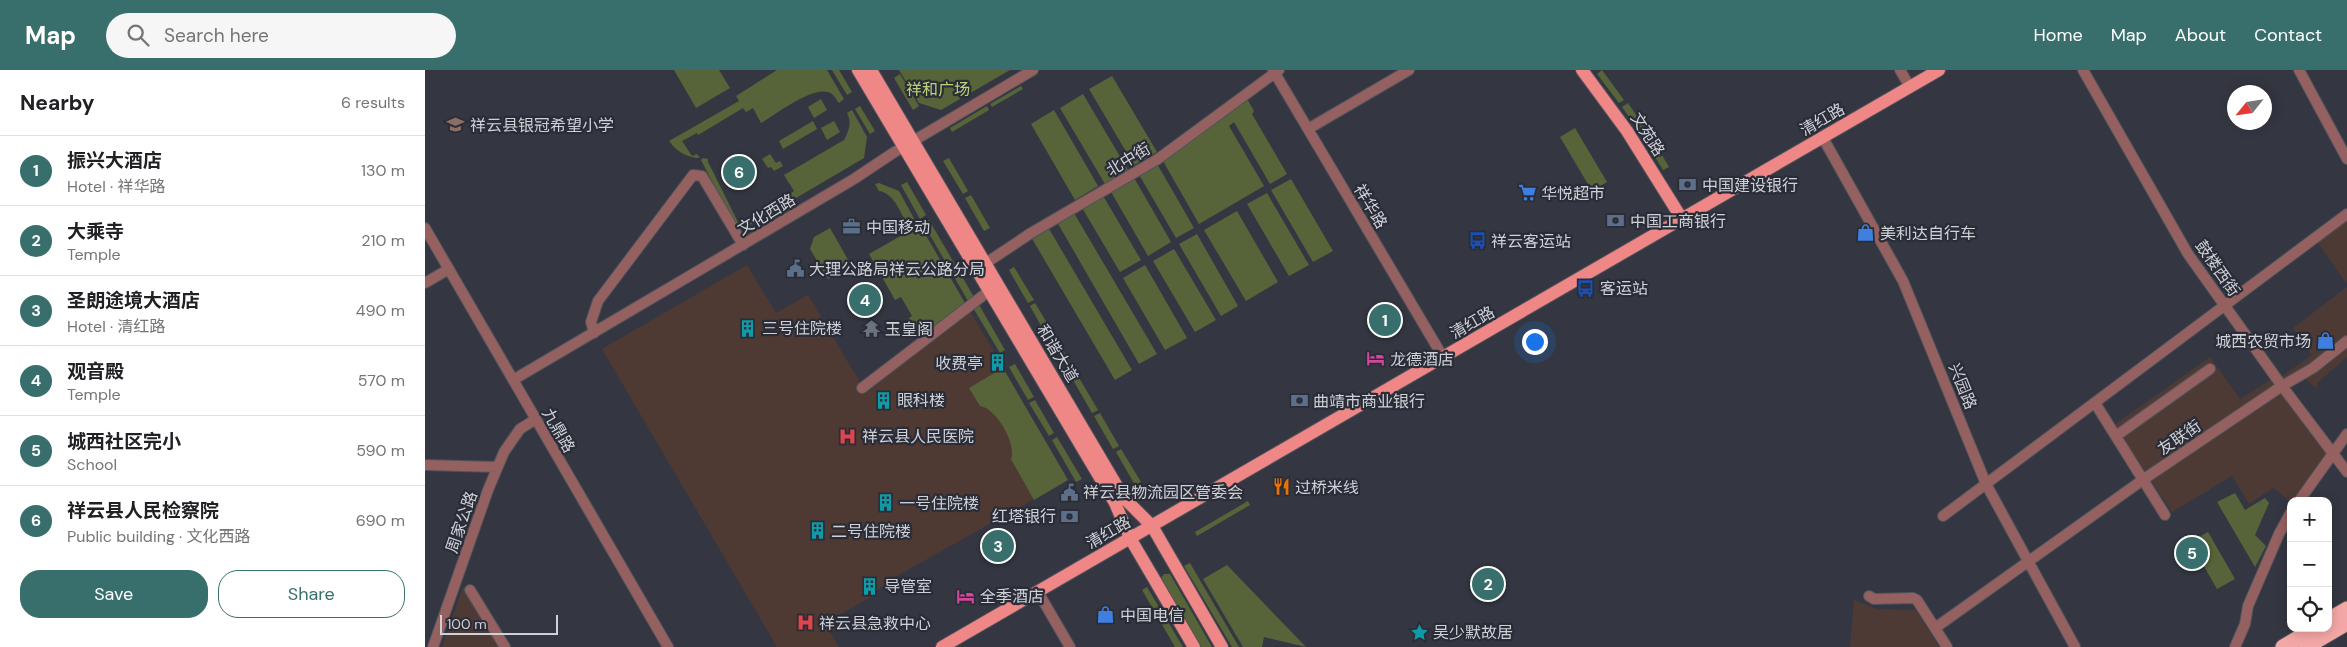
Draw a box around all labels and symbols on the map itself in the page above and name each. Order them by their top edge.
park label: 祥和广场 [906,79,970,100]
north arrow [2227,85,2272,130]
street label: 清红路 [1796,98,1848,141]
street label: 文苑路 [1626,108,1669,160]
school or university icon: 祥云县银冠希望小学 [446,115,466,135]
place label: 祥云县银冠希望小学 [470,115,614,136]
street label: 北中街 [1102,138,1154,181]
pin: 6 [723,153,755,191]
bank icon: 中国建设银行 [1678,175,1698,195]
place label: 中国建设银行 [1702,175,1798,196]
street label: 祥华路 [1349,180,1392,232]
supermarket icon: 华悦超市 [1517,183,1537,203]
place label: 华悦超市 [1541,183,1605,204]
street label: 文化西路 [733,189,799,240]
bank icon: 中国工商银行 [1606,211,1626,231]
place label: 中国工商银行 [1630,211,1726,232]
office icon: 中国移动 [842,217,862,237]
place label: 中国移动 [866,217,930,238]
shop icon: 美利达自行车 [1856,223,1876,243]
place label: 美利达自行车 [1880,223,1976,244]
bus stop icon: 祥云客运站 [1467,231,1487,251]
place label: 祥云客运站 [1491,231,1571,252]
street label: 鼓楼西街 [2191,236,2245,301]
public building icon: 大理公路局祥云公路分局 [785,259,805,279]
place label: 大理公路局祥云公路分局 [809,259,985,280]
bus stop icon: 客运站 [1576,278,1596,298]
place label: 客运站 [1600,278,1648,299]
pin: 4 [849,281,881,319]
pin: 1 [1369,301,1401,339]
street label: 清红路 [1446,301,1498,344]
building icon: 三号住院楼 [738,318,758,338]
place label: 三号住院楼 [762,318,842,339]
temple icon: 玉皇阁 [861,319,881,339]
place label: 玉皇阁 [885,319,933,340]
street label: 和谐大道 [1032,320,1083,386]
your location [1522,329,1548,355]
place label: 城西农贸市场 [2215,331,2311,352]
shop icon: 城西农贸市场 [2315,331,2335,351]
hotel icon: 龙德酒店 [1366,349,1386,369]
place label: 龙德酒店 [1390,349,1454,370]
place label: 收费亭 [935,353,983,374]
building icon: 收费亭 [987,353,1007,373]
street label: 兴园路 [1944,360,1981,412]
building icon: 眼科楼 [873,390,893,410]
place label: 眼科楼 [897,390,945,411]
bank icon: 曲靖市商业银行 [1289,391,1309,411]
place label: 曲靖市商业银行 [1313,391,1425,412]
street label: 九鼎路 [537,404,580,456]
street label: 友联街 [2154,415,2205,460]
hospital icon: 祥云县人民医院 [838,426,858,446]
place label: 祥云县人民医院 [862,426,974,447]
restaurant icon: 过桥米线 [1271,477,1291,497]
place label: 过桥米线 [1295,477,1359,498]
public building icon: 祥云县物流园区管委会 [1059,482,1079,502]
place label: 祥云县物流园区管委会 [1083,482,1243,503]
street label: 周家公路 [441,488,482,556]
building icon: 一号住院楼 [875,493,895,513]
place label: 一号住院楼 [899,493,979,514]
place label: 红塔银行 [992,506,1056,527]
bank icon: 红塔银行 [1060,506,1080,526]
street label: 清红路 [1082,511,1134,554]
building icon: 二号住院楼 [807,521,827,541]
place label: 二号住院楼 [831,521,911,542]
pin: 3 [982,527,1014,565]
pin: 5 [2176,534,2208,572]
pin: 2 [1472,565,1504,603]
building icon: 导管室 [860,576,880,596]
place label: 导管室 [884,576,932,597]
hotel icon: 全季酒店 [956,586,976,606]
place label: 全季酒店 [980,586,1044,607]
shop icon: 中国电信 [1096,605,1116,625]
place label: 中国电信 [1120,605,1184,626]
scale bar [440,612,557,635]
hospital icon: 祥云县急救中心 [795,613,815,633]
place label: 祥云县急救中心 [819,613,931,634]
place icon: 吴少默故居 [1409,622,1429,642]
place label: 吴少默故居 [1433,622,1513,643]

